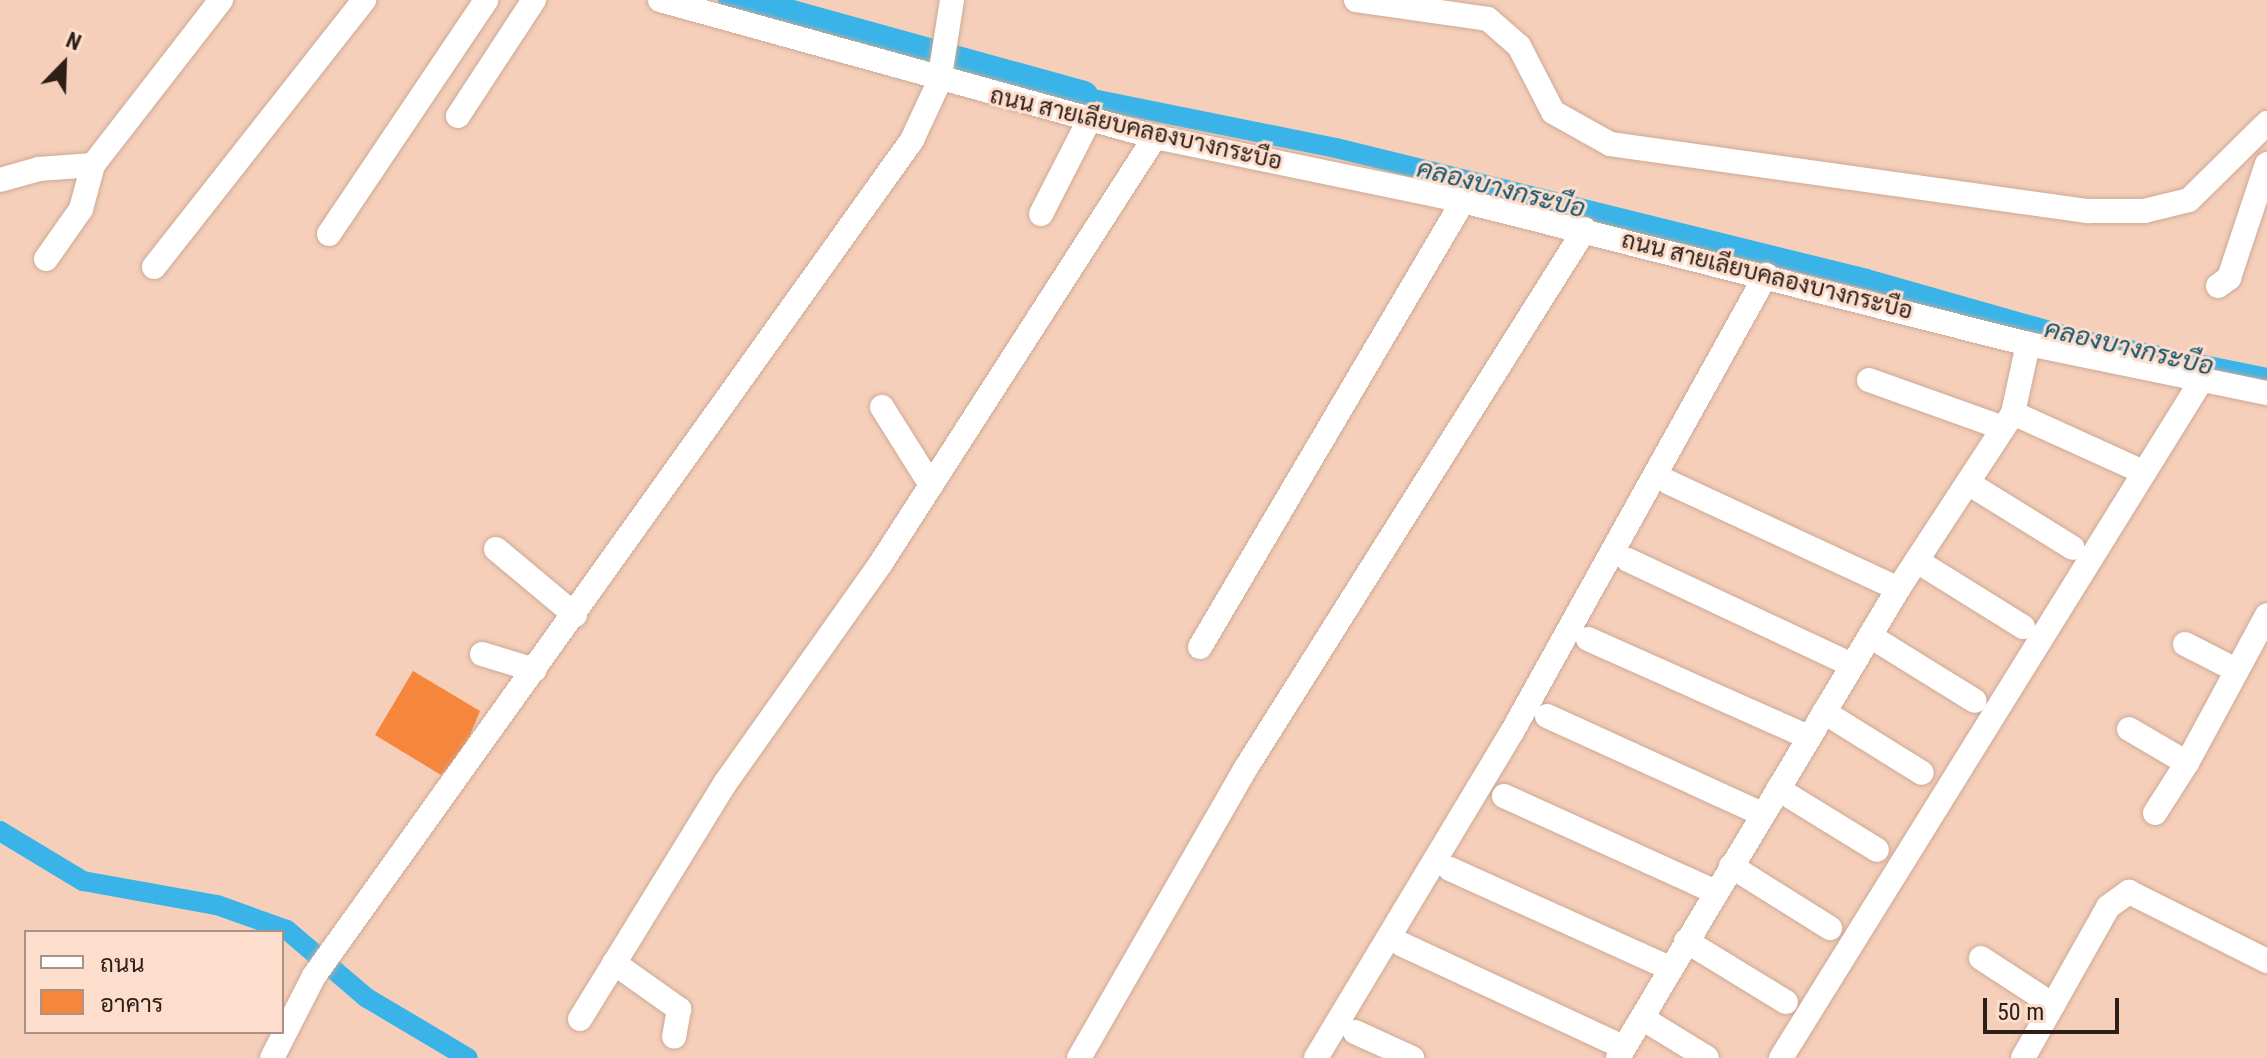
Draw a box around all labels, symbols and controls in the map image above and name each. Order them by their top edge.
north arrow [24,24,104,104]
text: N [62,27,85,56]
street label: ถนน สายเลียบคลองบางกระบือ [987,81,1285,177]
water label: คลองบางกระบือ [1414,153,1588,225]
street label: ถนน สายเลียบคลองบางกระบือ [1618,226,1916,326]
water label: คลองบางกระบือ [2041,313,2217,383]
legend [24,930,284,1034]
text: ถนน [100,950,145,978]
scale bar [1987,982,2123,1032]
text: อาคาร [100,990,163,1018]
text: 50 m [1997,998,2044,1026]

